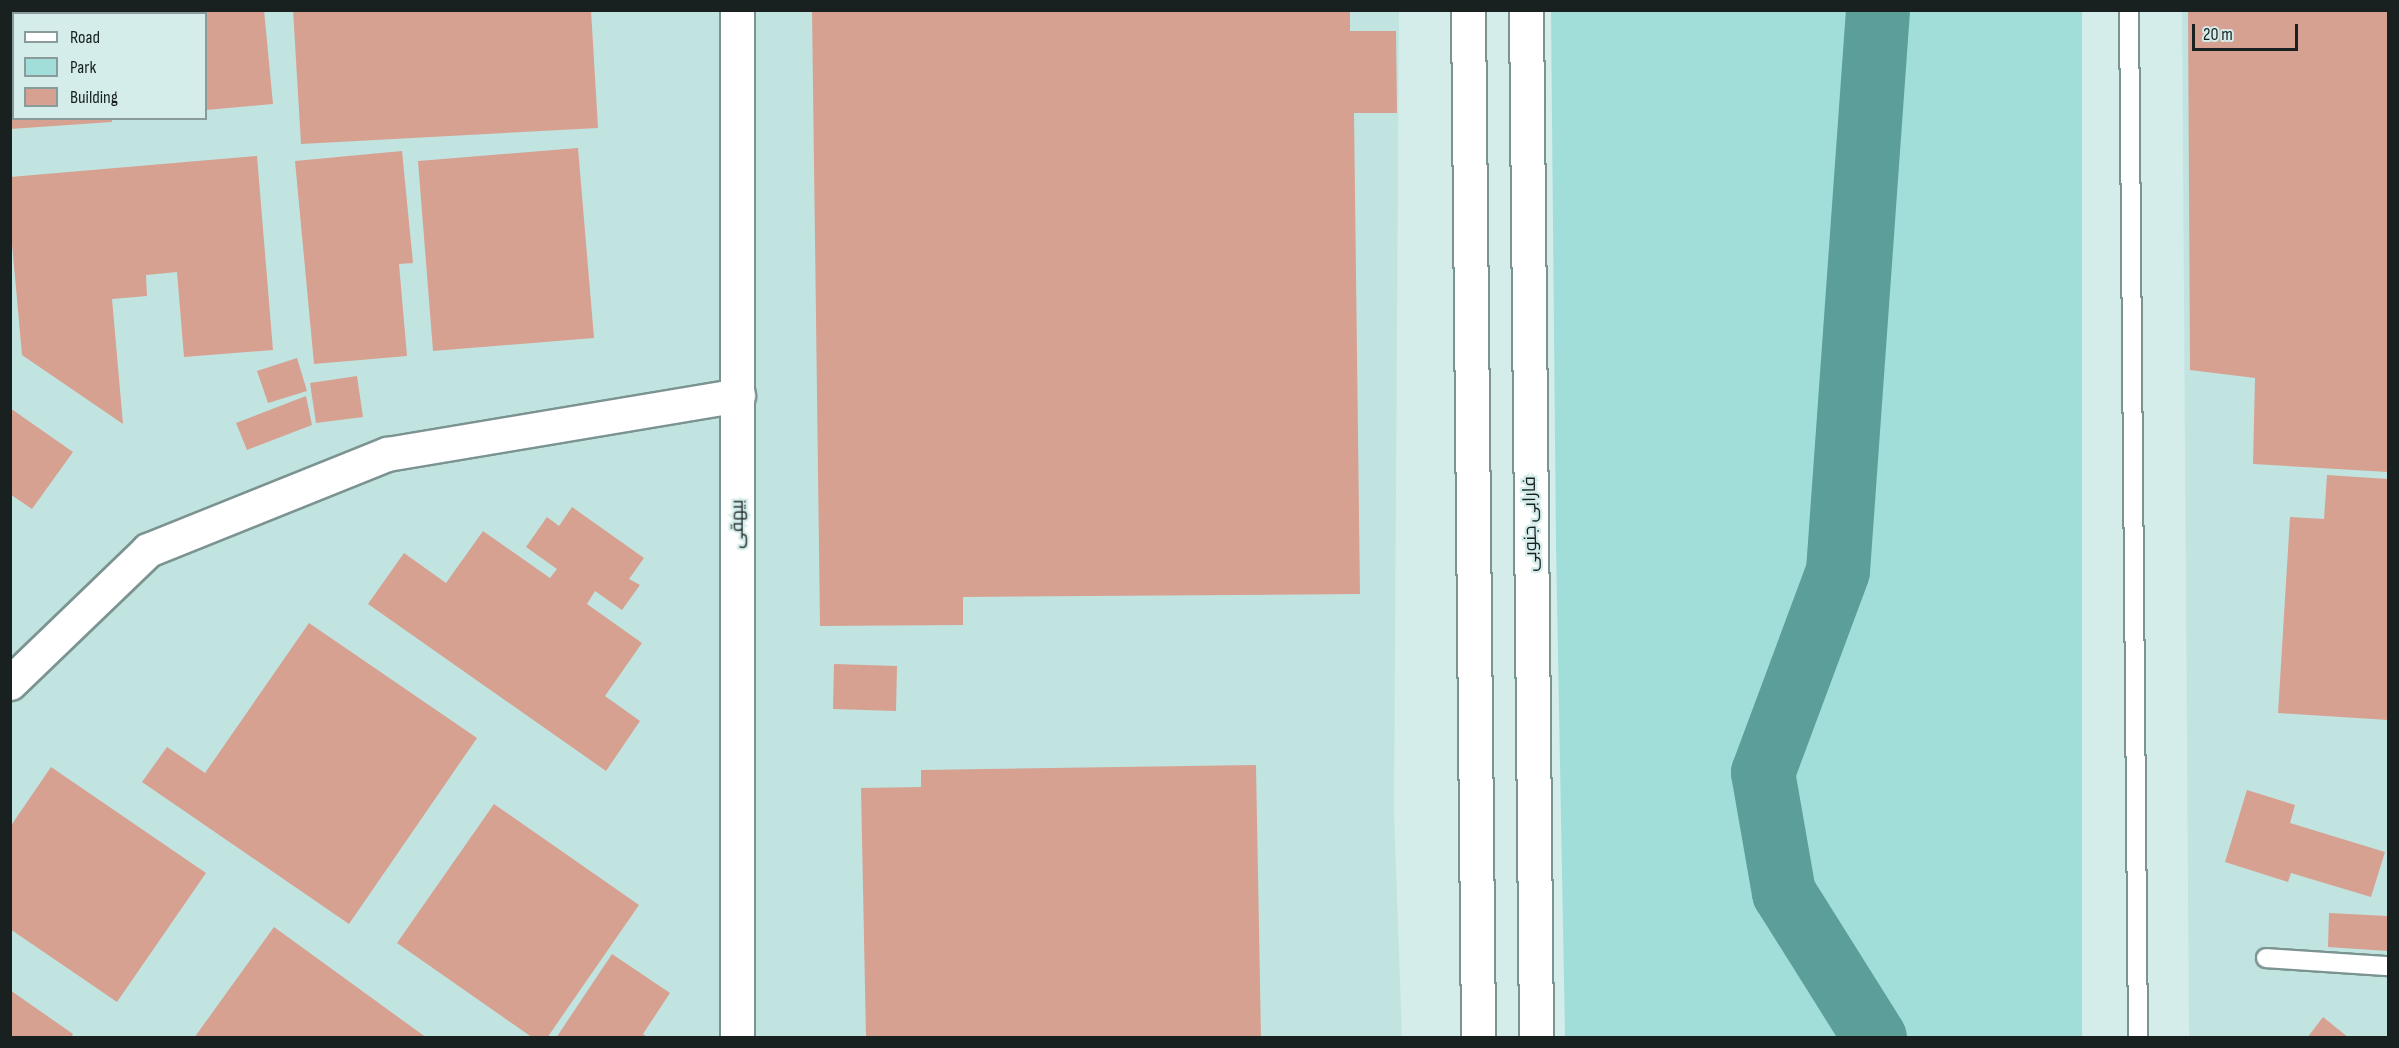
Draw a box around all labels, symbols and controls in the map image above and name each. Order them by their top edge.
legend [12,12,207,120]
scale bar [2195,12,2302,50]
text: 20 m [2203,24,2233,45]
text: Road [70,27,100,48]
text: Park [70,57,96,78]
text: Building [70,87,118,108]
street label: فارابی جنوبی [1519,476,1543,572]
street label: بیهقی [727,499,749,549]

